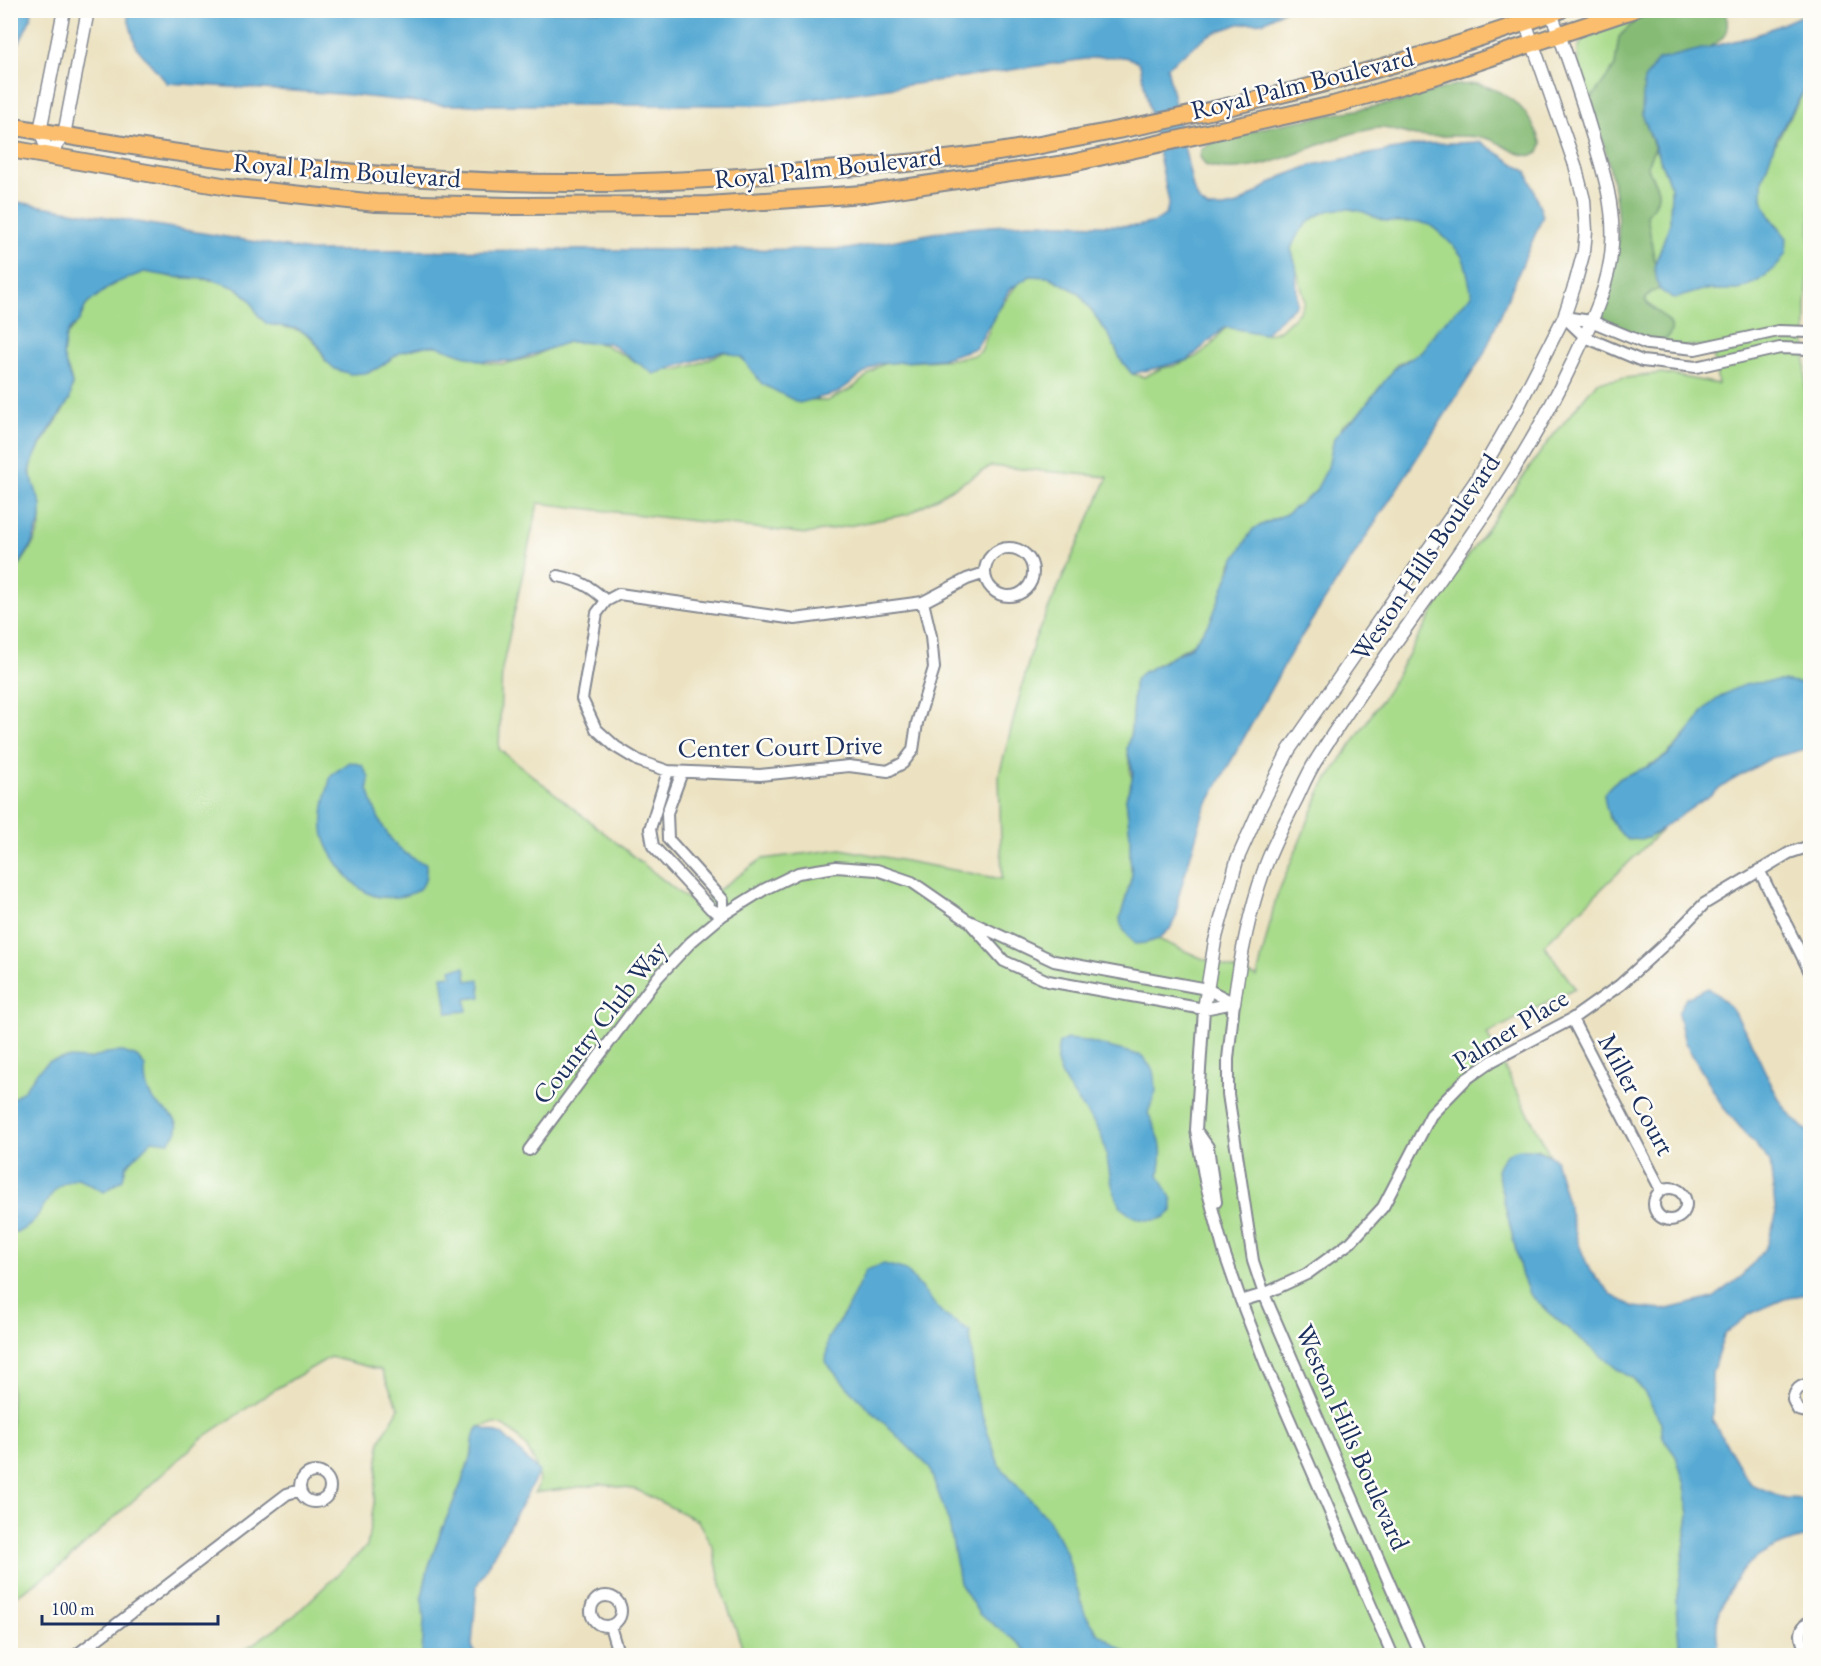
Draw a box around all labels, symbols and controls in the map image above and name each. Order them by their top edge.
street label: Royal Palm Boulevard [1187,38,1417,128]
street label: Royal Palm Boulevard [713,138,944,196]
street label: Royal Palm Boulevard [232,145,463,195]
street label: Weston Hills Boulevard [1342,446,1508,668]
street label: Center Court Drive [677,727,883,765]
street label: Country Club Way [524,933,674,1111]
street label: Palmer Place [1446,980,1574,1078]
street label: Miller Court [1590,1027,1684,1161]
street label: Weston Hills Boulevard [1287,1319,1419,1556]
scale bar [42,1588,218,1626]
text: 100 m [51,1597,95,1620]

